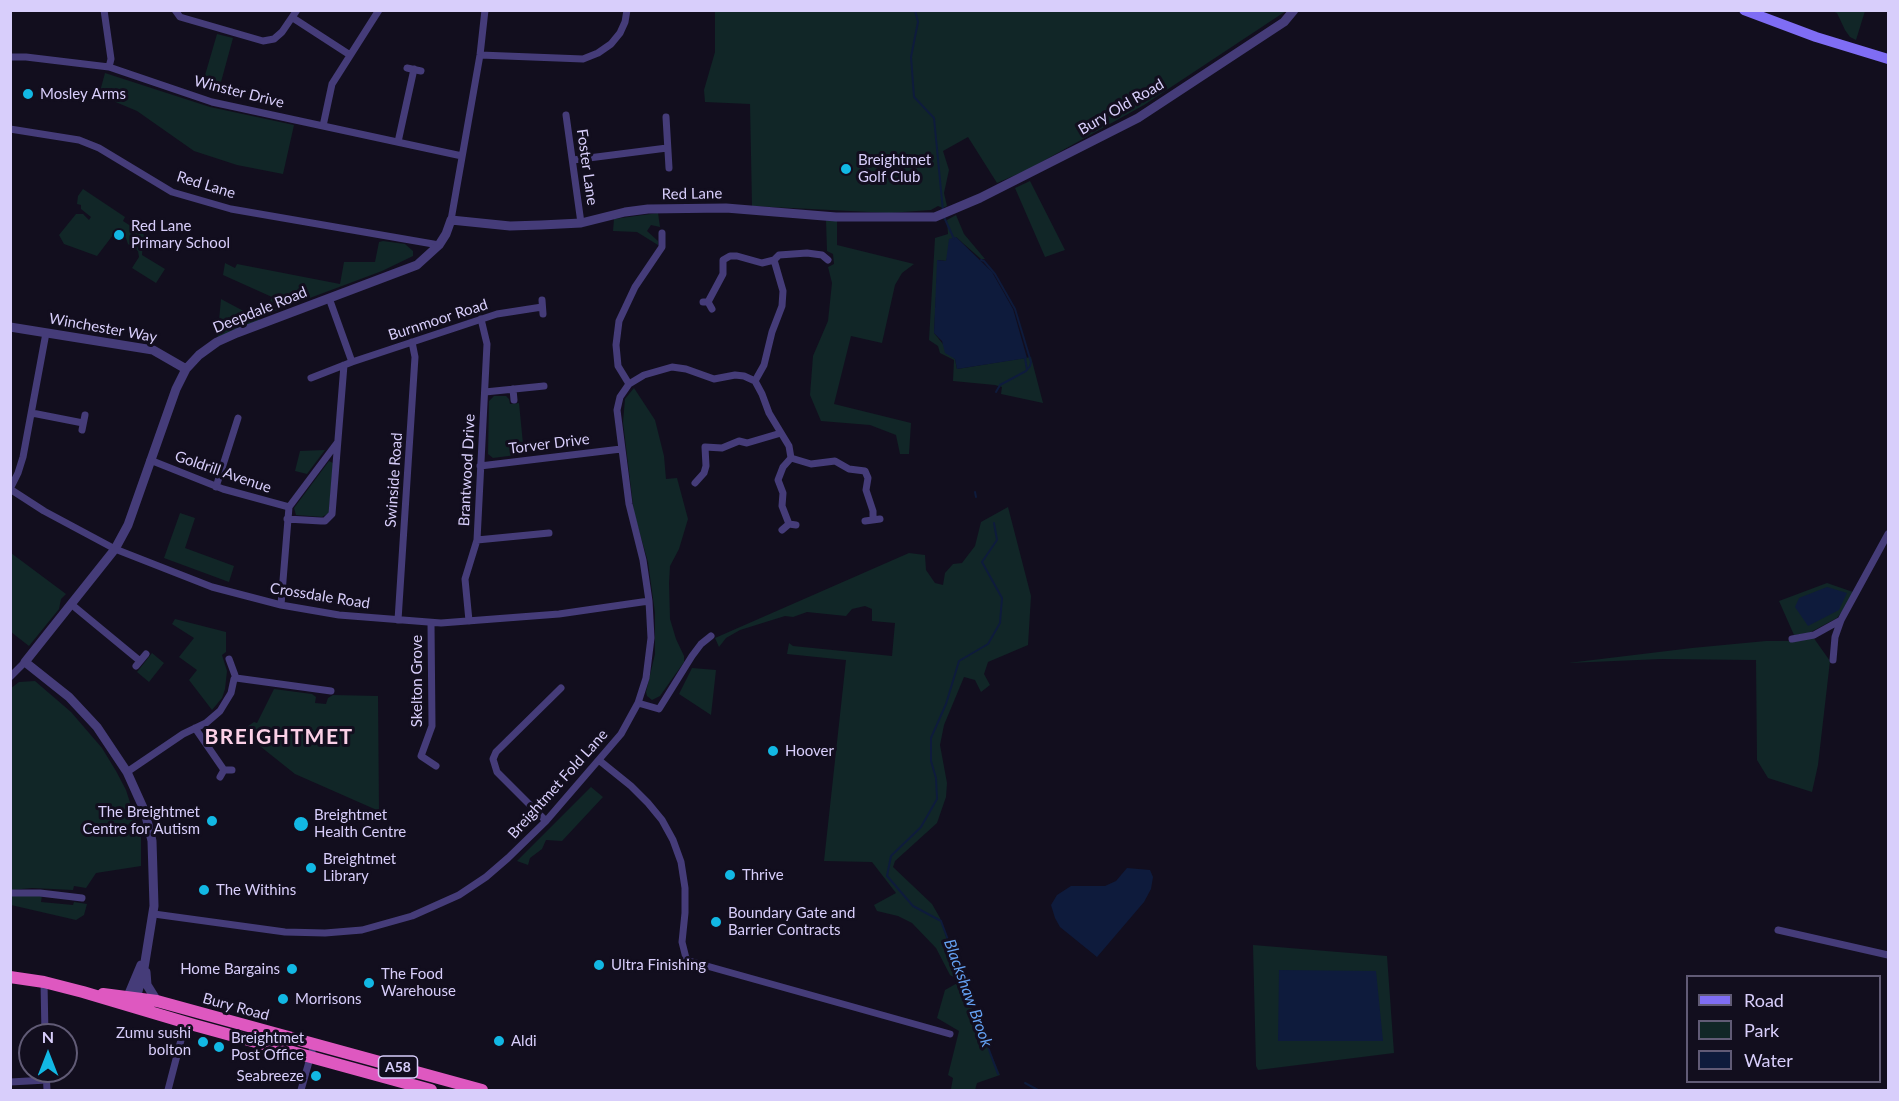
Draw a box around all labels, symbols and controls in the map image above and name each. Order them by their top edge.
street label: Winster Drive [192,72,286,112]
street label: Bury Old Road [1075,75,1167,139]
place label: Mosley Arms [40,85,126,103]
marker: Mosley Arms [21,87,35,101]
street label: Foster Lane [573,128,601,206]
place label: Breightmet Golf Club [858,151,931,186]
marker: Breightmet Golf Club [839,162,853,176]
street label: Red Lane [174,168,238,202]
street label: Red Lane [662,184,722,204]
place label: Red Lane Primary School [131,217,230,252]
marker: Red Lane Primary School [112,228,126,242]
street label: Deepdale Road [210,283,310,337]
street label: Burnmoor Road [386,295,490,345]
street label: Winchester Way [47,310,159,346]
street label: Brantwood Drive [455,413,479,527]
street label: Torver Drive [507,430,591,458]
street label: Swinside Road [382,432,406,528]
street label: Goldrill Avenue [172,447,274,497]
street label: Crossdale Road [269,579,371,613]
street label: Skelton Grove [408,635,426,727]
district label: BREIGHTMET [204,724,354,750]
street label: Breightmet Fold Lane [504,726,612,842]
place label: Hoover [785,742,834,760]
marker: Hoover [766,744,780,758]
place label: The Breightmet Centre for Autism [82,803,200,838]
place label: Breightmet Health Centre [314,806,406,841]
marker: The Breightmet Centre for Autism [205,814,219,828]
marker: Breightmet Health Centre [292,815,310,833]
place label: Breightmet Library [323,850,396,885]
marker: Breightmet Library [304,861,318,875]
place label: Thrive [742,866,784,884]
marker: Thrive [723,868,737,882]
place label: The Withins [216,881,296,899]
marker: The Withins [197,883,211,897]
place label: Boundary Gate and Barrier Contracts [728,904,855,939]
marker: Boundary Gate and Barrier Contracts [709,915,723,929]
water label: Blackshaw Brook [940,936,996,1050]
place label: Ultra Finishing [611,956,706,974]
marker: Ultra Finishing [592,958,606,972]
place label: Home Bargains [180,960,280,978]
marker: Home Bargains [285,962,299,976]
place label: The Food Warehouse [381,965,456,1000]
legend [1686,975,1881,1083]
marker: The Food Warehouse [362,976,376,990]
street label: Bury Road [201,989,271,1025]
text: Road [1744,989,1784,1011]
place label: Morrisons [295,990,362,1008]
marker: Morrisons [276,992,290,1006]
text: Park [1744,1019,1779,1041]
north arrow [18,1023,78,1083]
place label: Zumu sushi bolton [116,1024,191,1059]
text: N [42,1027,54,1046]
place label: Breightmet Post Office [231,1029,304,1064]
place label: Aldi [511,1032,537,1050]
marker: Aldi [492,1034,506,1048]
marker: Zumu sushi bolton [196,1035,210,1049]
marker: Breightmet Post Office [212,1040,226,1054]
text: Water [1744,1049,1793,1071]
road number: A58 [378,1056,418,1078]
place label: Seabreeze [237,1067,304,1085]
marker: Seabreeze [309,1069,323,1083]

